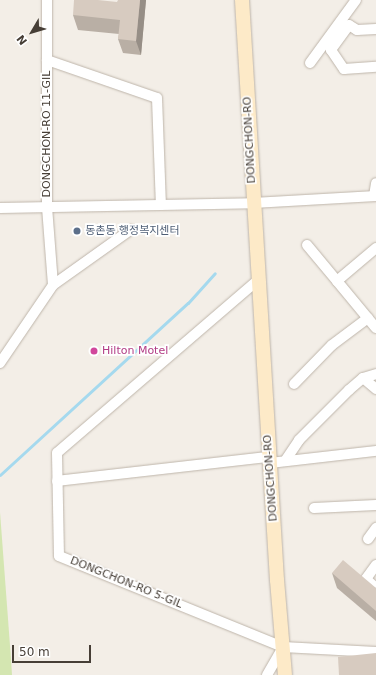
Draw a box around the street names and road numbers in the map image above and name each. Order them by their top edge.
street label: DONGCHON-RO 11-GIL [40,71,54,197]
street label: DONGCHON-RO [241,96,259,184]
street label: DONGCHON-RO [261,434,281,522]
street label: DONGCHON-RO 5-GIL [68,554,184,612]

